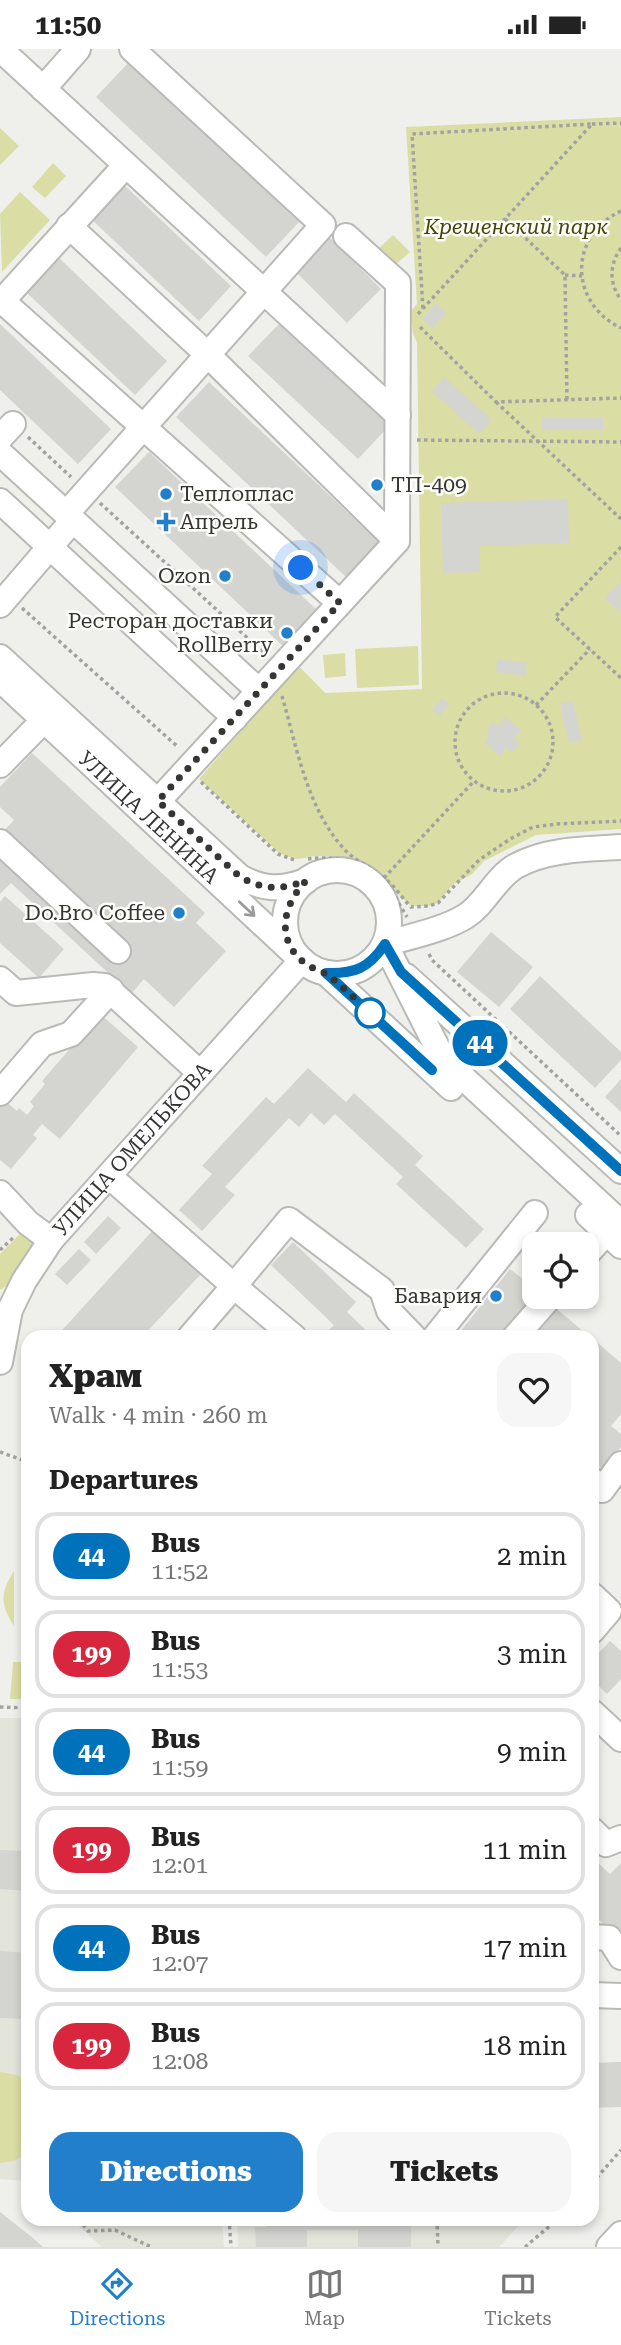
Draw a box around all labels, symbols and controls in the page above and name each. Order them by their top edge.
text: 11:50 [35,10,101,40]
park label: Крещенский парк [423,215,608,239]
place label: ТП-409 [391,473,467,497]
marker: ТП-409 [369,477,385,493]
place label: Теплоплас [180,482,294,506]
marker: Теплоплас [158,486,174,502]
place label: Апрель [180,510,258,534]
marker: Апрель [158,514,174,530]
your location [283,550,318,585]
place label: Ozon [158,564,211,588]
marker: Ozon [217,568,233,584]
place label: Ресторан доставки RollBerry [68,609,274,657]
marker: Ресторан доставки RollBerry [279,625,295,641]
street label: УЛИЦА ЛЕНИНА [73,746,224,889]
place label: Do.Bro Coffee [25,901,165,925]
one-way arrow [238,901,255,918]
marker: Do.Bro Coffee [171,905,187,921]
unlabelled marker [355,998,385,1028]
line badge: 44 [448,1020,512,1066]
text: 44 [467,1029,493,1057]
street label: УЛИЦА ОМЕЛЬКОВА [48,1057,217,1241]
map controls [522,1232,599,1309]
button: locate [522,1232,599,1309]
place label: Бавария [394,1284,482,1308]
marker: Бавария [488,1288,504,1304]
button: heart [497,1353,571,1427]
text: Храм [49,1356,142,1395]
text: Walk · 4 min · 260 m [49,1402,268,1429]
text: Departures [49,1465,198,1495]
text: Bus [151,1528,200,1558]
text: 2 min [497,1541,567,1571]
text: 44 [78,1542,105,1570]
text: 11:52 [151,1558,208,1585]
text: Bus [151,1626,200,1656]
text: 3 min [497,1639,567,1669]
text: 199 [71,1640,112,1668]
text: 11:53 [151,1656,208,1683]
text: Bus [151,1724,200,1754]
text: 9 min [497,1737,567,1767]
text: 44 [78,1738,105,1766]
text: 11:59 [151,1754,208,1781]
text: Bus [151,1822,200,1852]
text: 11 min [483,1835,567,1865]
text: 199 [71,1836,112,1864]
text: 12:01 [151,1852,208,1879]
text: Bus [151,1920,200,1950]
text: 17 min [483,1933,567,1963]
text: 44 [78,1934,105,1962]
text: 12:07 [151,1950,208,1977]
text: Bus [151,2018,200,2048]
text: 18 min [483,2031,567,2061]
text: 199 [71,2032,112,2060]
text: 12:08 [151,2048,208,2075]
button: Directions [49,2132,303,2212]
button: Tickets [317,2132,571,2212]
tab: Directions [70,2265,165,2330]
tab: Map [304,2265,345,2330]
tab: Tickets [484,2265,551,2330]

